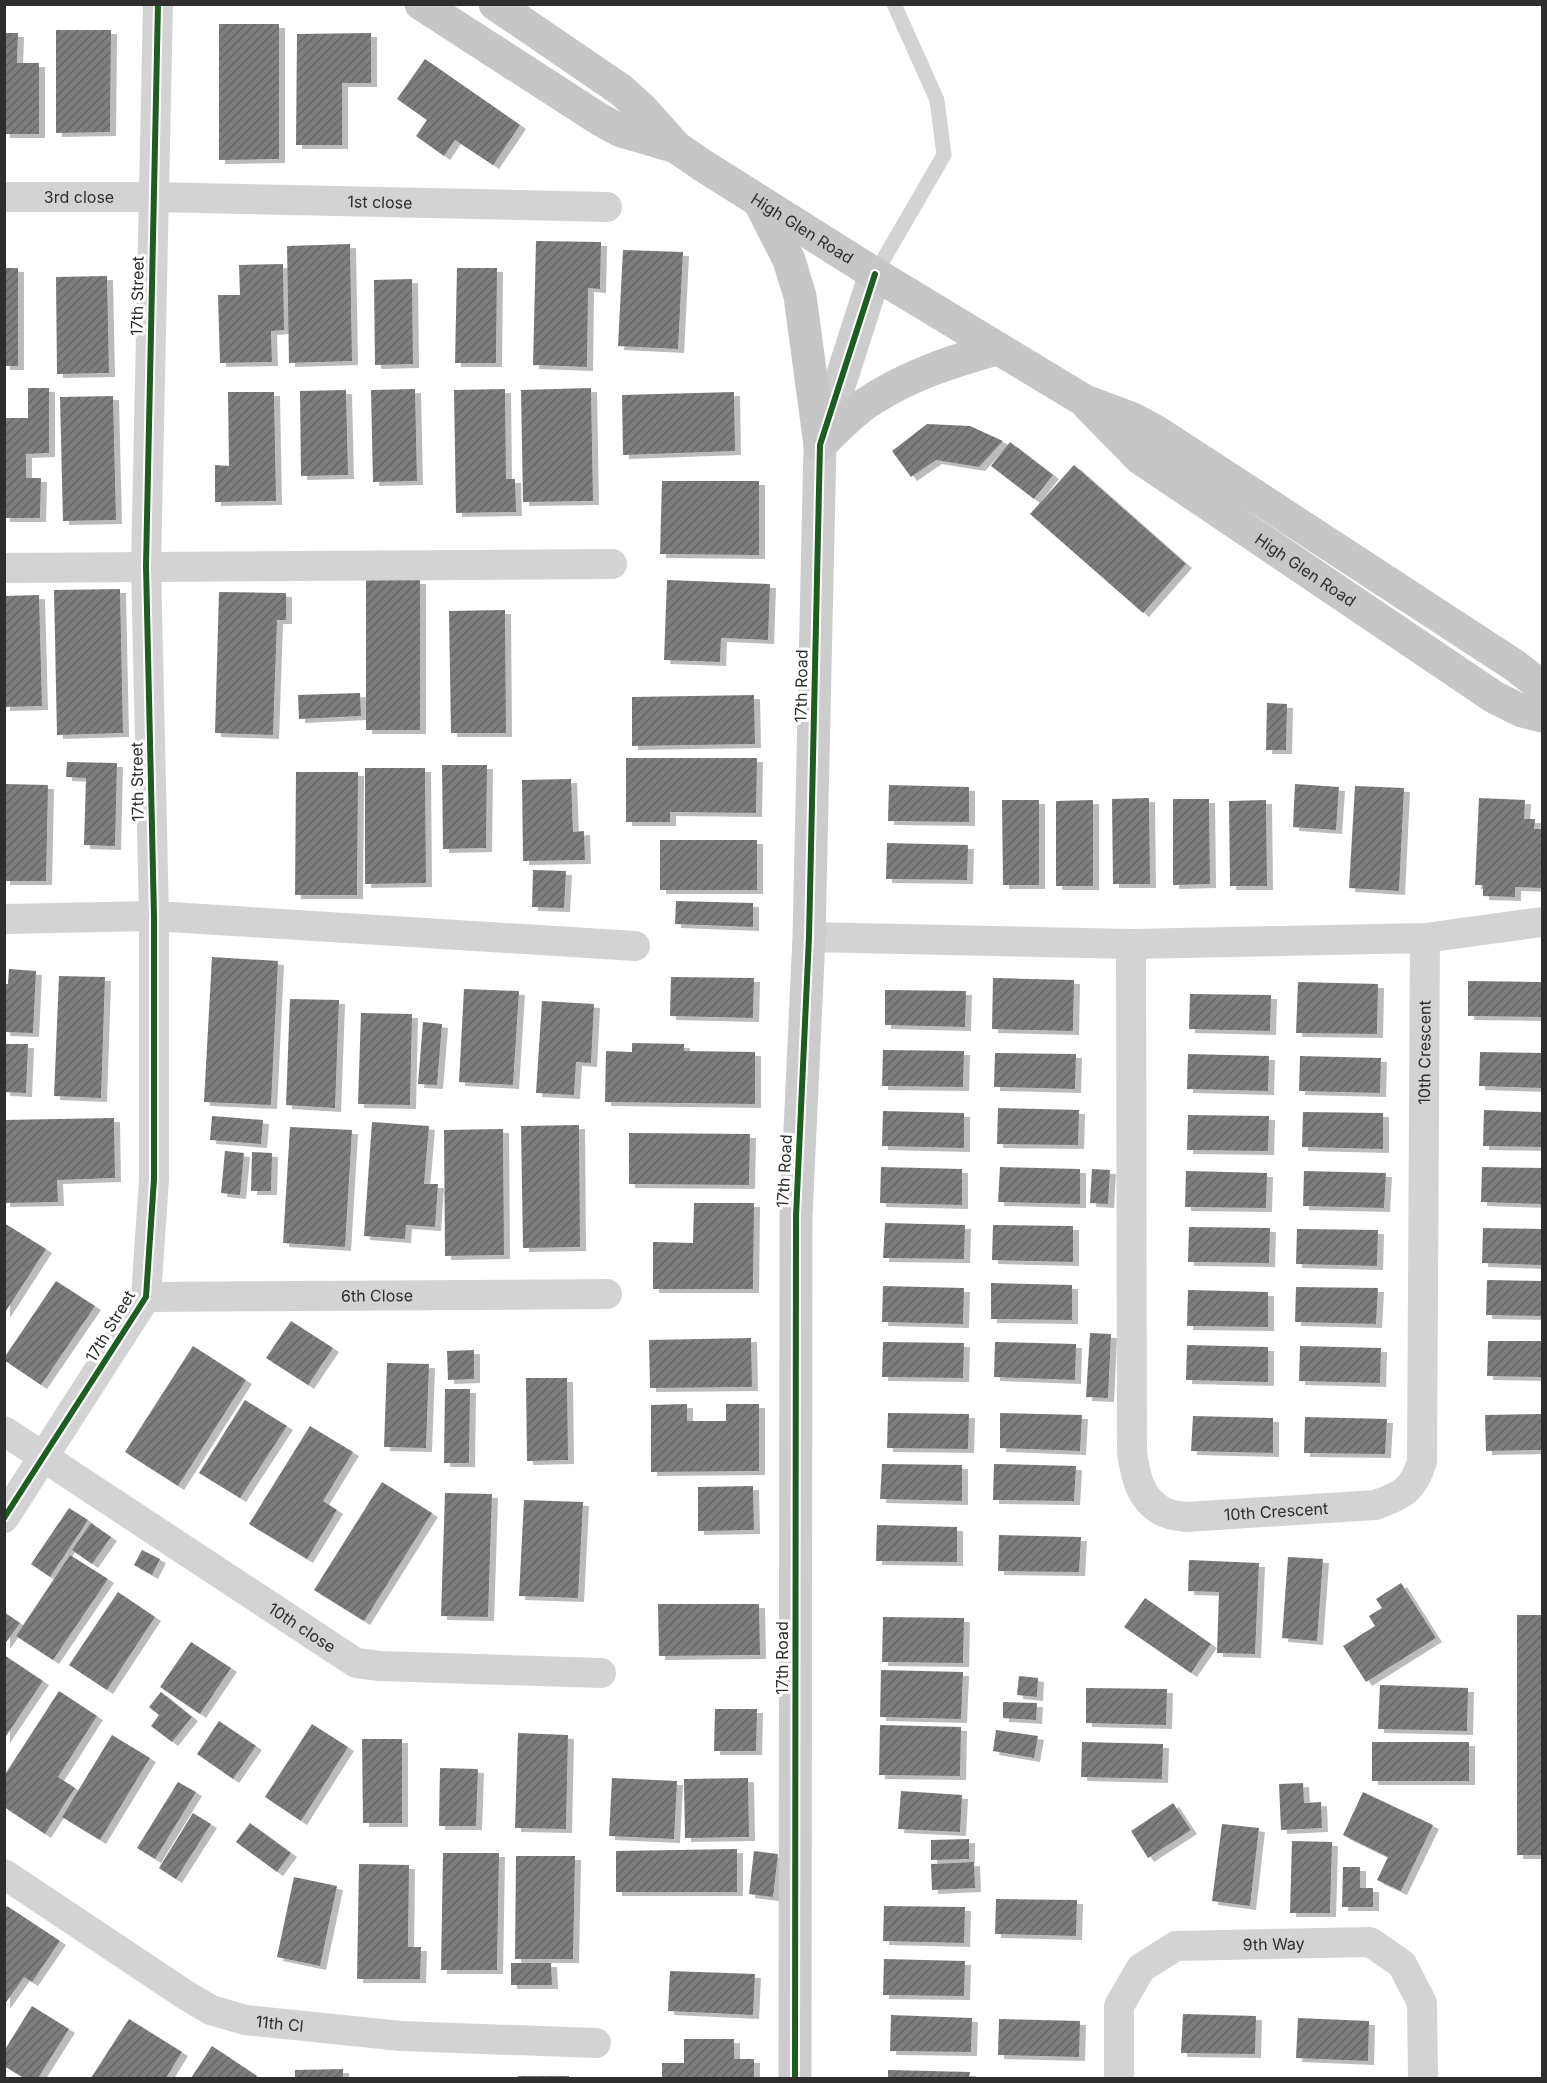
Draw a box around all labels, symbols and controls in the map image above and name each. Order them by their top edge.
street label: 3rd close [44,187,114,207]
street label: High Glen Road [747,188,857,268]
street label: 1st close [347,191,413,213]
street label: 17th Street [126,256,148,336]
street label: High Glen Road [1251,529,1360,611]
street label: 17th Road [790,649,812,723]
street label: 17th Street [126,742,148,822]
street label: 10th Crescent [1414,1000,1435,1105]
street label: 17th Road [772,1134,796,1208]
street label: 6th Close [341,1285,413,1306]
street label: 17th Street [81,1287,139,1365]
street label: 10th Crescent [1223,1498,1329,1525]
street label: 10th close [265,1598,339,1657]
street label: 17th Road [772,1621,792,1695]
street label: 9th Way [1242,1933,1305,1955]
street label: 11th Cl [255,2011,305,2036]

